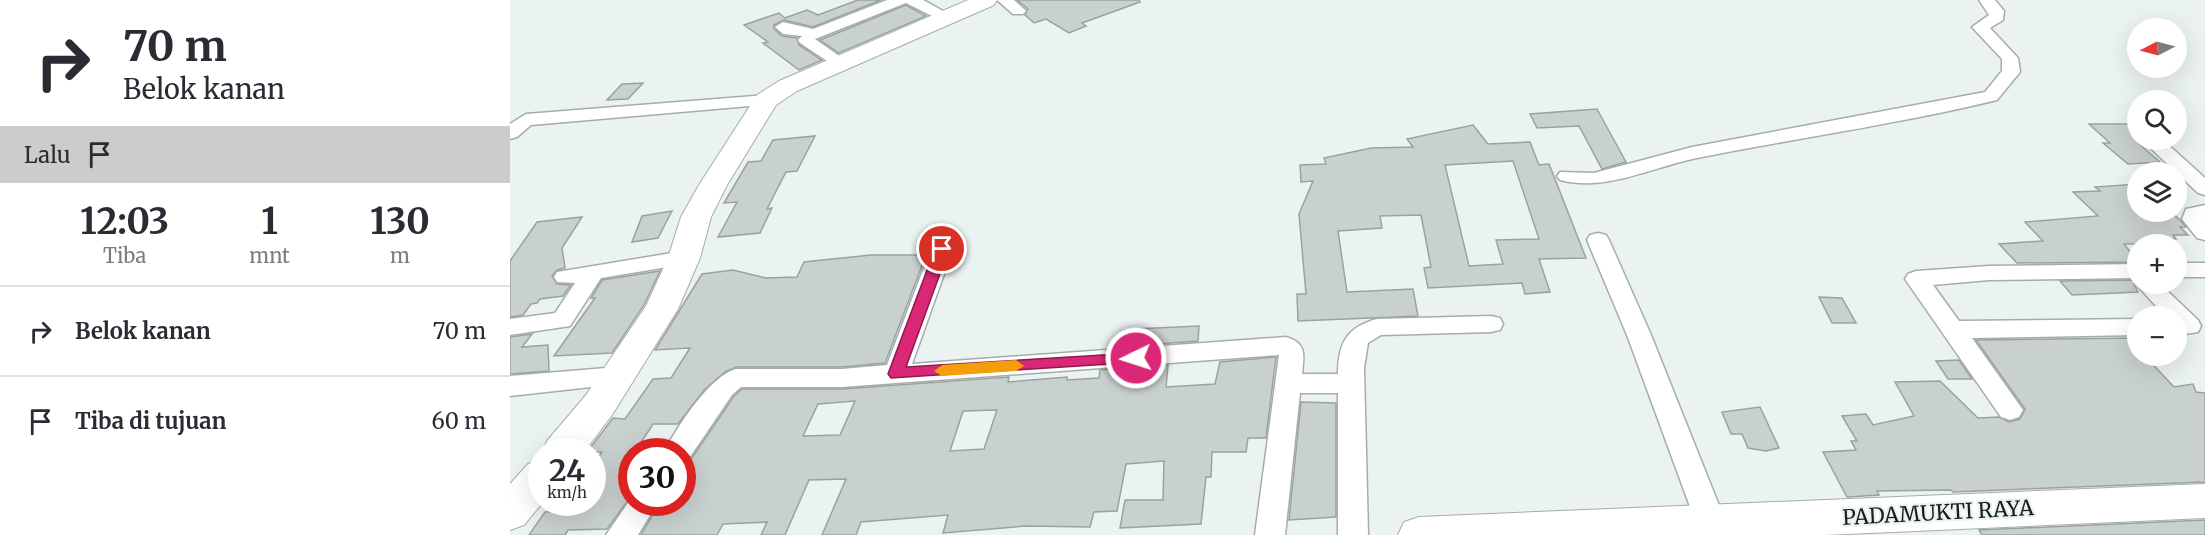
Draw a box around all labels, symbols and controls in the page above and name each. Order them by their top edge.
north arrow [2127,18,2187,78]
map controls [2127,18,2187,366]
text: 70 m [123,20,227,72]
icon: right [24,24,102,102]
text: Belok kanan [123,72,285,106]
button: search [2127,90,2187,150]
icon: arrive [83,138,116,171]
text: Lalu [24,141,71,169]
button: layers [2127,162,2187,222]
text: 12:03 [80,199,169,244]
text: 1 [261,199,278,244]
text: 130 [370,199,430,244]
pin [916,223,967,274]
icon: arrive [925,232,958,265]
button: + [2127,234,2187,294]
text: Tiba [103,243,146,268]
text: mnt [249,243,290,268]
text: m [390,243,410,268]
button: − [2127,306,2187,366]
icon: right [24,315,57,348]
text: Belok kanan [75,317,211,345]
text: 70 m [433,317,486,345]
position arrow [1104,326,1168,390]
icon: arrive [24,405,57,438]
text: Tiba di tujuan [75,407,226,435]
text: 60 m [432,407,486,435]
speed limit sign: 30 [618,438,696,516]
text: 24 [549,451,585,489]
text: km/h [547,483,587,502]
street label: PADAMUKTI RAYA [1842,494,2035,531]

